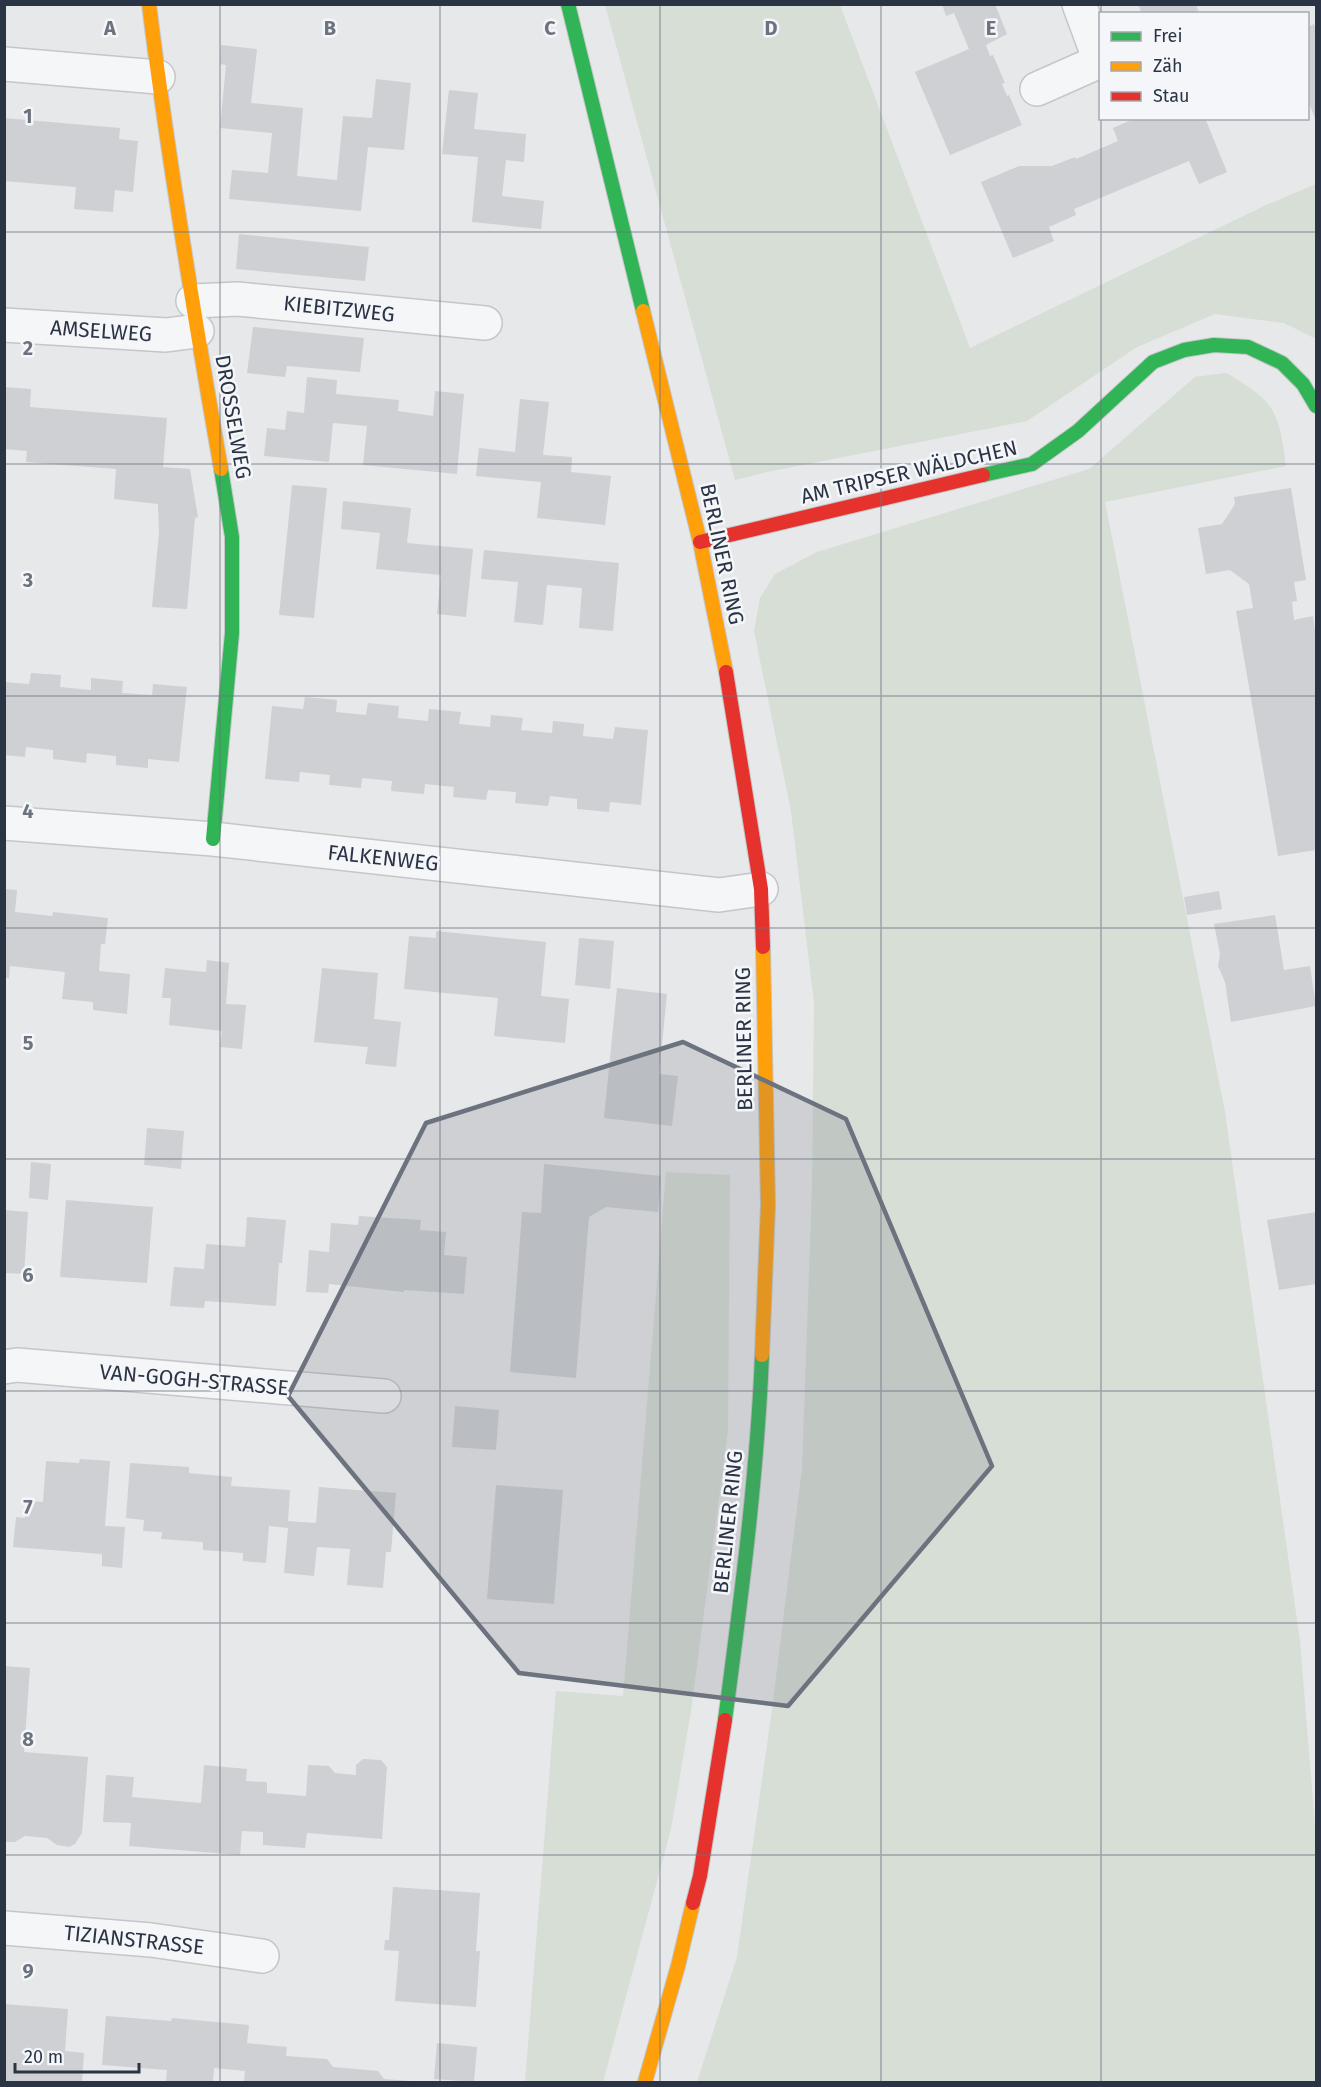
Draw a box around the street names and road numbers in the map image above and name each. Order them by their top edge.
street label: KIEBITZWEG [282,290,396,328]
street label: AMSELWEG [49,314,153,348]
street label: DROSSELWEG [209,353,257,481]
street label: AM TRIPSER WÄLDCHEN [798,434,1020,510]
street label: BERLINER RING [694,481,750,627]
street label: FALKENWEG [326,839,440,877]
street label: BERLINER RING [730,967,758,1111]
street label: VAN-GOGH-STRASSE [98,1359,290,1401]
street label: BERLINER RING [708,1449,748,1595]
street label: TIZIANSTRASSE [63,1920,205,1960]

